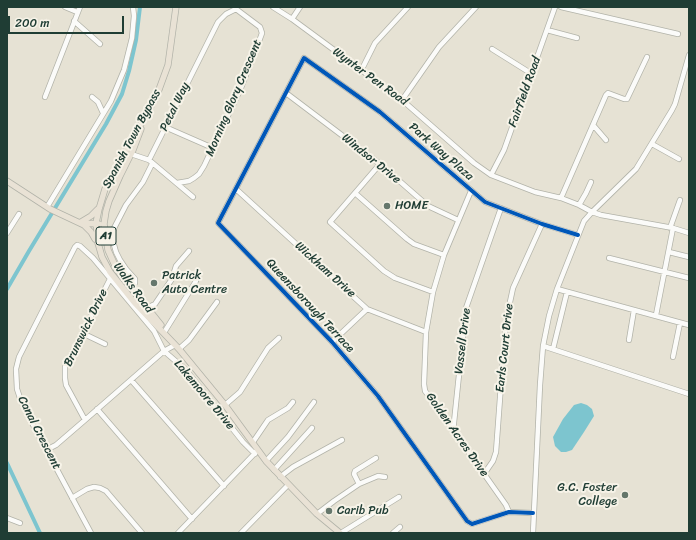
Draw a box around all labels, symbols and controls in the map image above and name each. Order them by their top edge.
scale bar [10,8,126,34]
text: 200 m [15,12,49,34]
street label: Morning Glory Crescent [203,37,265,159]
street label: Wynter Pen Road [329,45,411,109]
street label: Fairfield Road [506,55,544,129]
street label: Petal Way [157,80,193,134]
street label: Spanish Town Bypass [100,87,164,191]
street label: Park Way Plaza [406,120,476,184]
street label: Windsor Drive [339,131,403,187]
place label: HOME [395,199,428,213]
marker: HOME [382,201,392,211]
road number: A1 [96,227,116,245]
street label: Wickham Drive [292,239,358,301]
street label: Queensborough Terrace [263,256,357,356]
street label: Walks Road [110,260,156,316]
place label: Patrick Auto Centre [162,269,227,297]
marker: Patrick Auto Centre [149,278,159,288]
street label: Brunswick Drive [61,287,111,369]
street label: Earls Court Drive [493,303,517,393]
street label: Vassell Drive [452,307,474,375]
street label: Lakemoore Drive [171,357,237,433]
street label: Golden Acres Drive [423,390,491,480]
street label: Canal Crescent [14,394,64,472]
place label: G.C. Foster College [557,481,617,509]
marker: G.C. Foster College [620,490,630,500]
place label: Carib Pub [337,504,389,518]
marker: Carib Pub [324,506,334,516]

